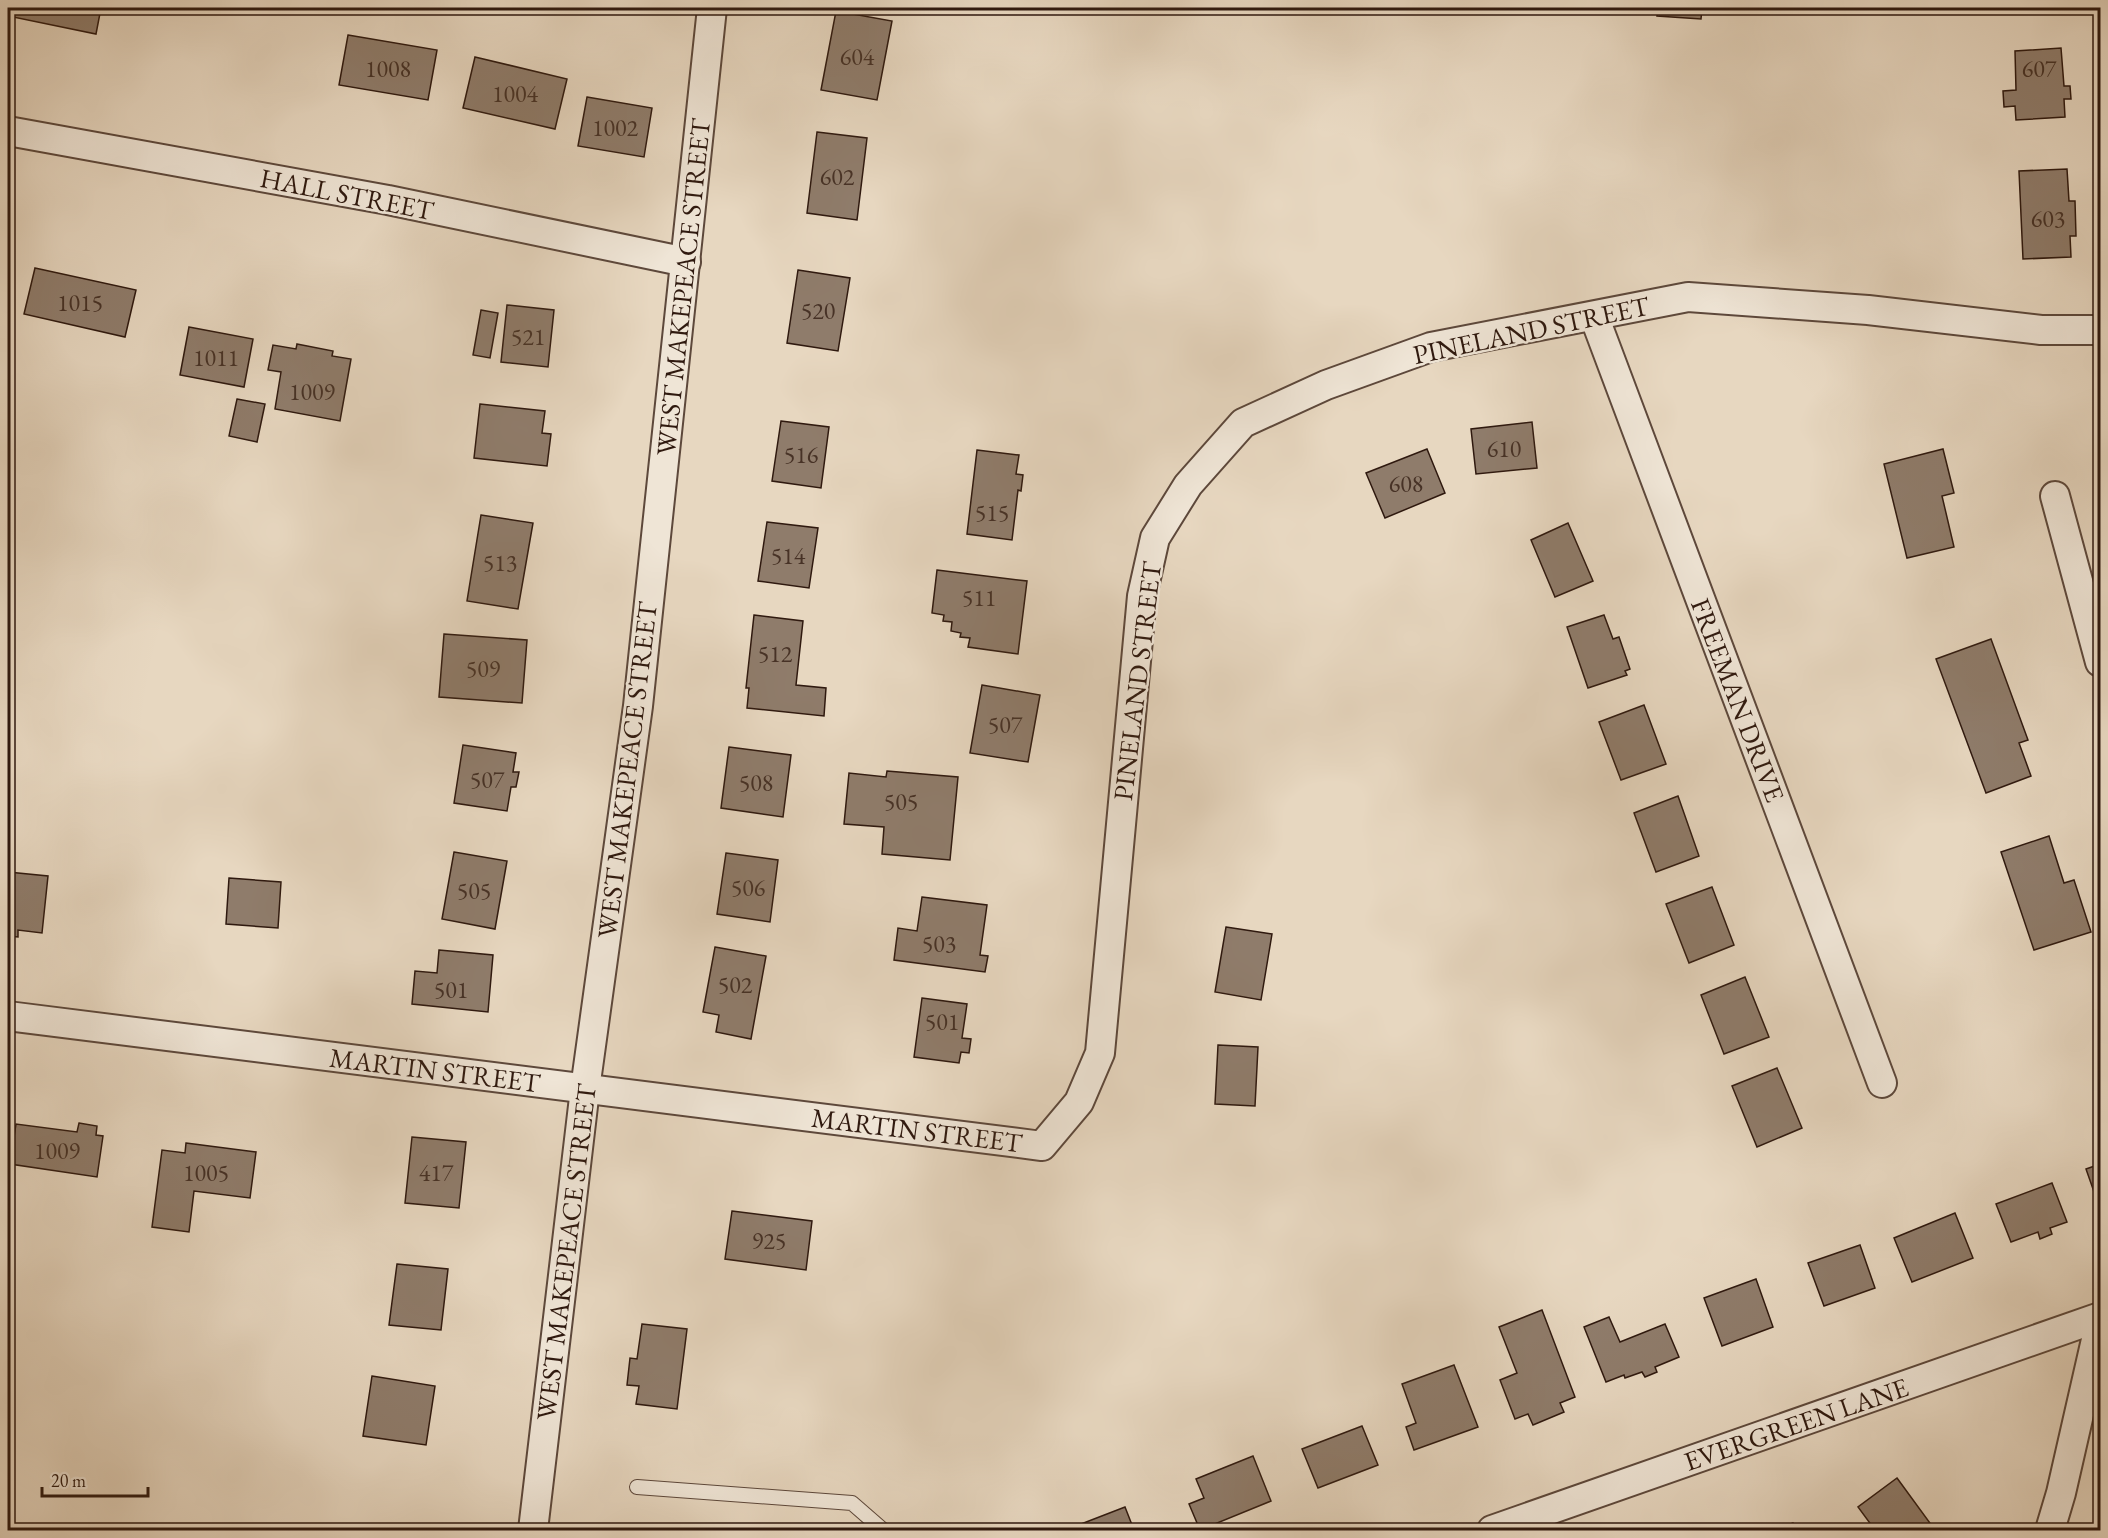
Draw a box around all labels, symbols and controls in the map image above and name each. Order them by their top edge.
house number: 604 [840,41,875,72]
house number: 1008 [365,53,411,84]
house number: 607 [2022,53,2057,84]
house number: 1004 [492,78,539,109]
house number: 1002 [592,112,639,143]
street label: WEST MAKEPEACE STREET [648,116,718,457]
street label: HALL STREET [257,160,438,228]
house number: 602 [820,161,855,192]
house number: 603 [2031,203,2065,234]
house number: 1015 [57,287,103,318]
street label: PINELAND STREET [1410,288,1653,372]
house number: 520 [801,295,835,326]
house number: 521 [511,321,545,352]
house number: 1011 [193,342,239,373]
house number: 1009 [289,376,336,407]
house number: 610 [1487,433,1521,464]
house number: 516 [784,439,818,470]
house number: 608 [1389,468,1423,499]
house number: 515 [975,497,1009,528]
house number: 514 [771,540,806,571]
house number: 513 [483,547,517,578]
street label: PINELAND STREET [1105,558,1169,803]
house number: 511 [962,582,996,613]
street label: FREEMAN DRIVE [1683,593,1793,807]
street label: WEST MAKEPEACE STREET [589,599,665,940]
house number: 512 [758,638,793,669]
house number: 509 [466,653,501,684]
house number: 507 [988,709,1023,740]
house number: 507 [470,764,505,795]
house number: 508 [739,767,773,798]
house number: 505 [884,786,918,817]
house number: 506 [731,872,765,903]
house number: 505 [457,875,491,906]
house number: 503 [922,928,956,959]
house number: 502 [718,969,753,1000]
house number: 501 [434,974,468,1005]
house number: 501 [925,1006,959,1037]
street label: MARTIN STREET [328,1040,543,1100]
street label: WEST MAKEPEACE STREET [528,1081,604,1422]
street label: MARTIN STREET [810,1100,1025,1160]
house number: 1009 [34,1135,81,1166]
house number: 1005 [183,1157,229,1188]
house number: 417 [419,1157,454,1188]
house number: 925 [752,1225,786,1256]
street label: EVERGREEN LANE [1679,1369,1913,1479]
scale bar [42,1460,148,1498]
text: 20 m [51,1469,86,1492]

